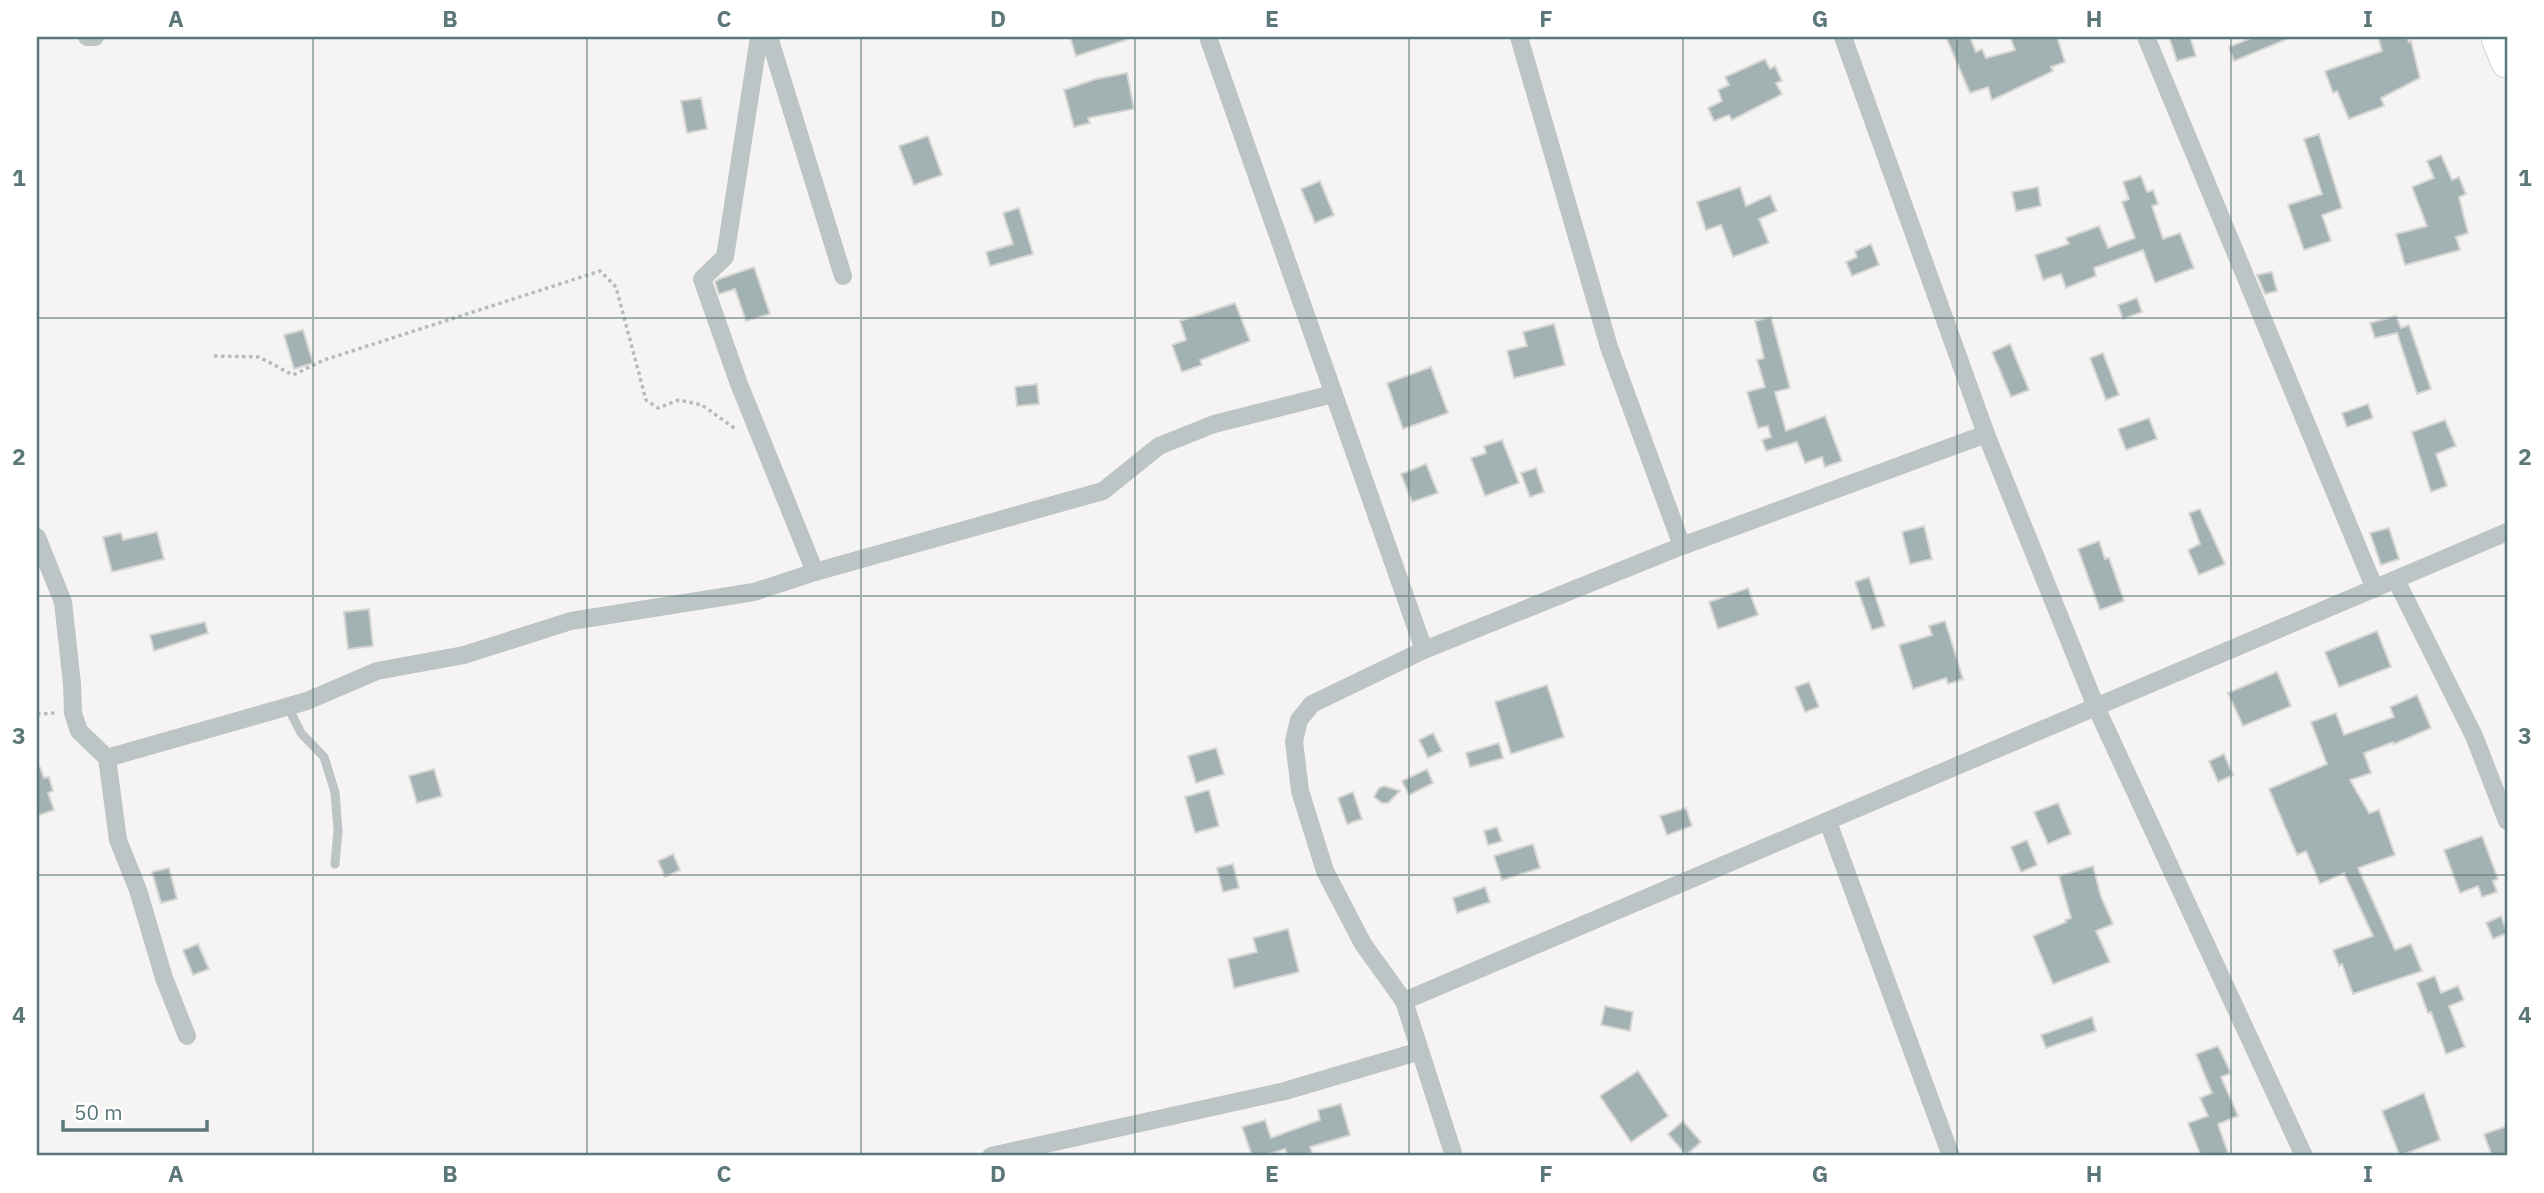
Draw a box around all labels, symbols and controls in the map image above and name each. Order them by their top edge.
text: A [168,3,184,33]
text: B [442,3,458,33]
text: C [717,3,732,33]
text: D [990,3,1006,33]
text: E [1265,3,1279,33]
text: F [1539,3,1553,33]
text: G [1812,3,1828,33]
text: H [2086,3,2102,33]
text: I [2363,3,2373,33]
text: 1 [12,162,26,192]
text: 1 [2518,162,2532,192]
text: 2 [12,441,26,471]
text: 2 [2518,441,2532,471]
text: 3 [12,720,26,750]
text: 3 [2518,720,2532,750]
text: 4 [12,999,26,1029]
text: 4 [2518,999,2532,1029]
scale bar [63,1088,206,1132]
text: 50 m [74,1098,123,1126]
text: A [168,1158,184,1188]
text: B [442,1158,458,1188]
text: C [717,1158,732,1188]
text: D [990,1158,1006,1188]
text: E [1265,1158,1279,1188]
text: F [1539,1158,1553,1188]
text: G [1812,1158,1828,1188]
text: H [2086,1158,2102,1188]
text: I [2363,1158,2373,1188]

